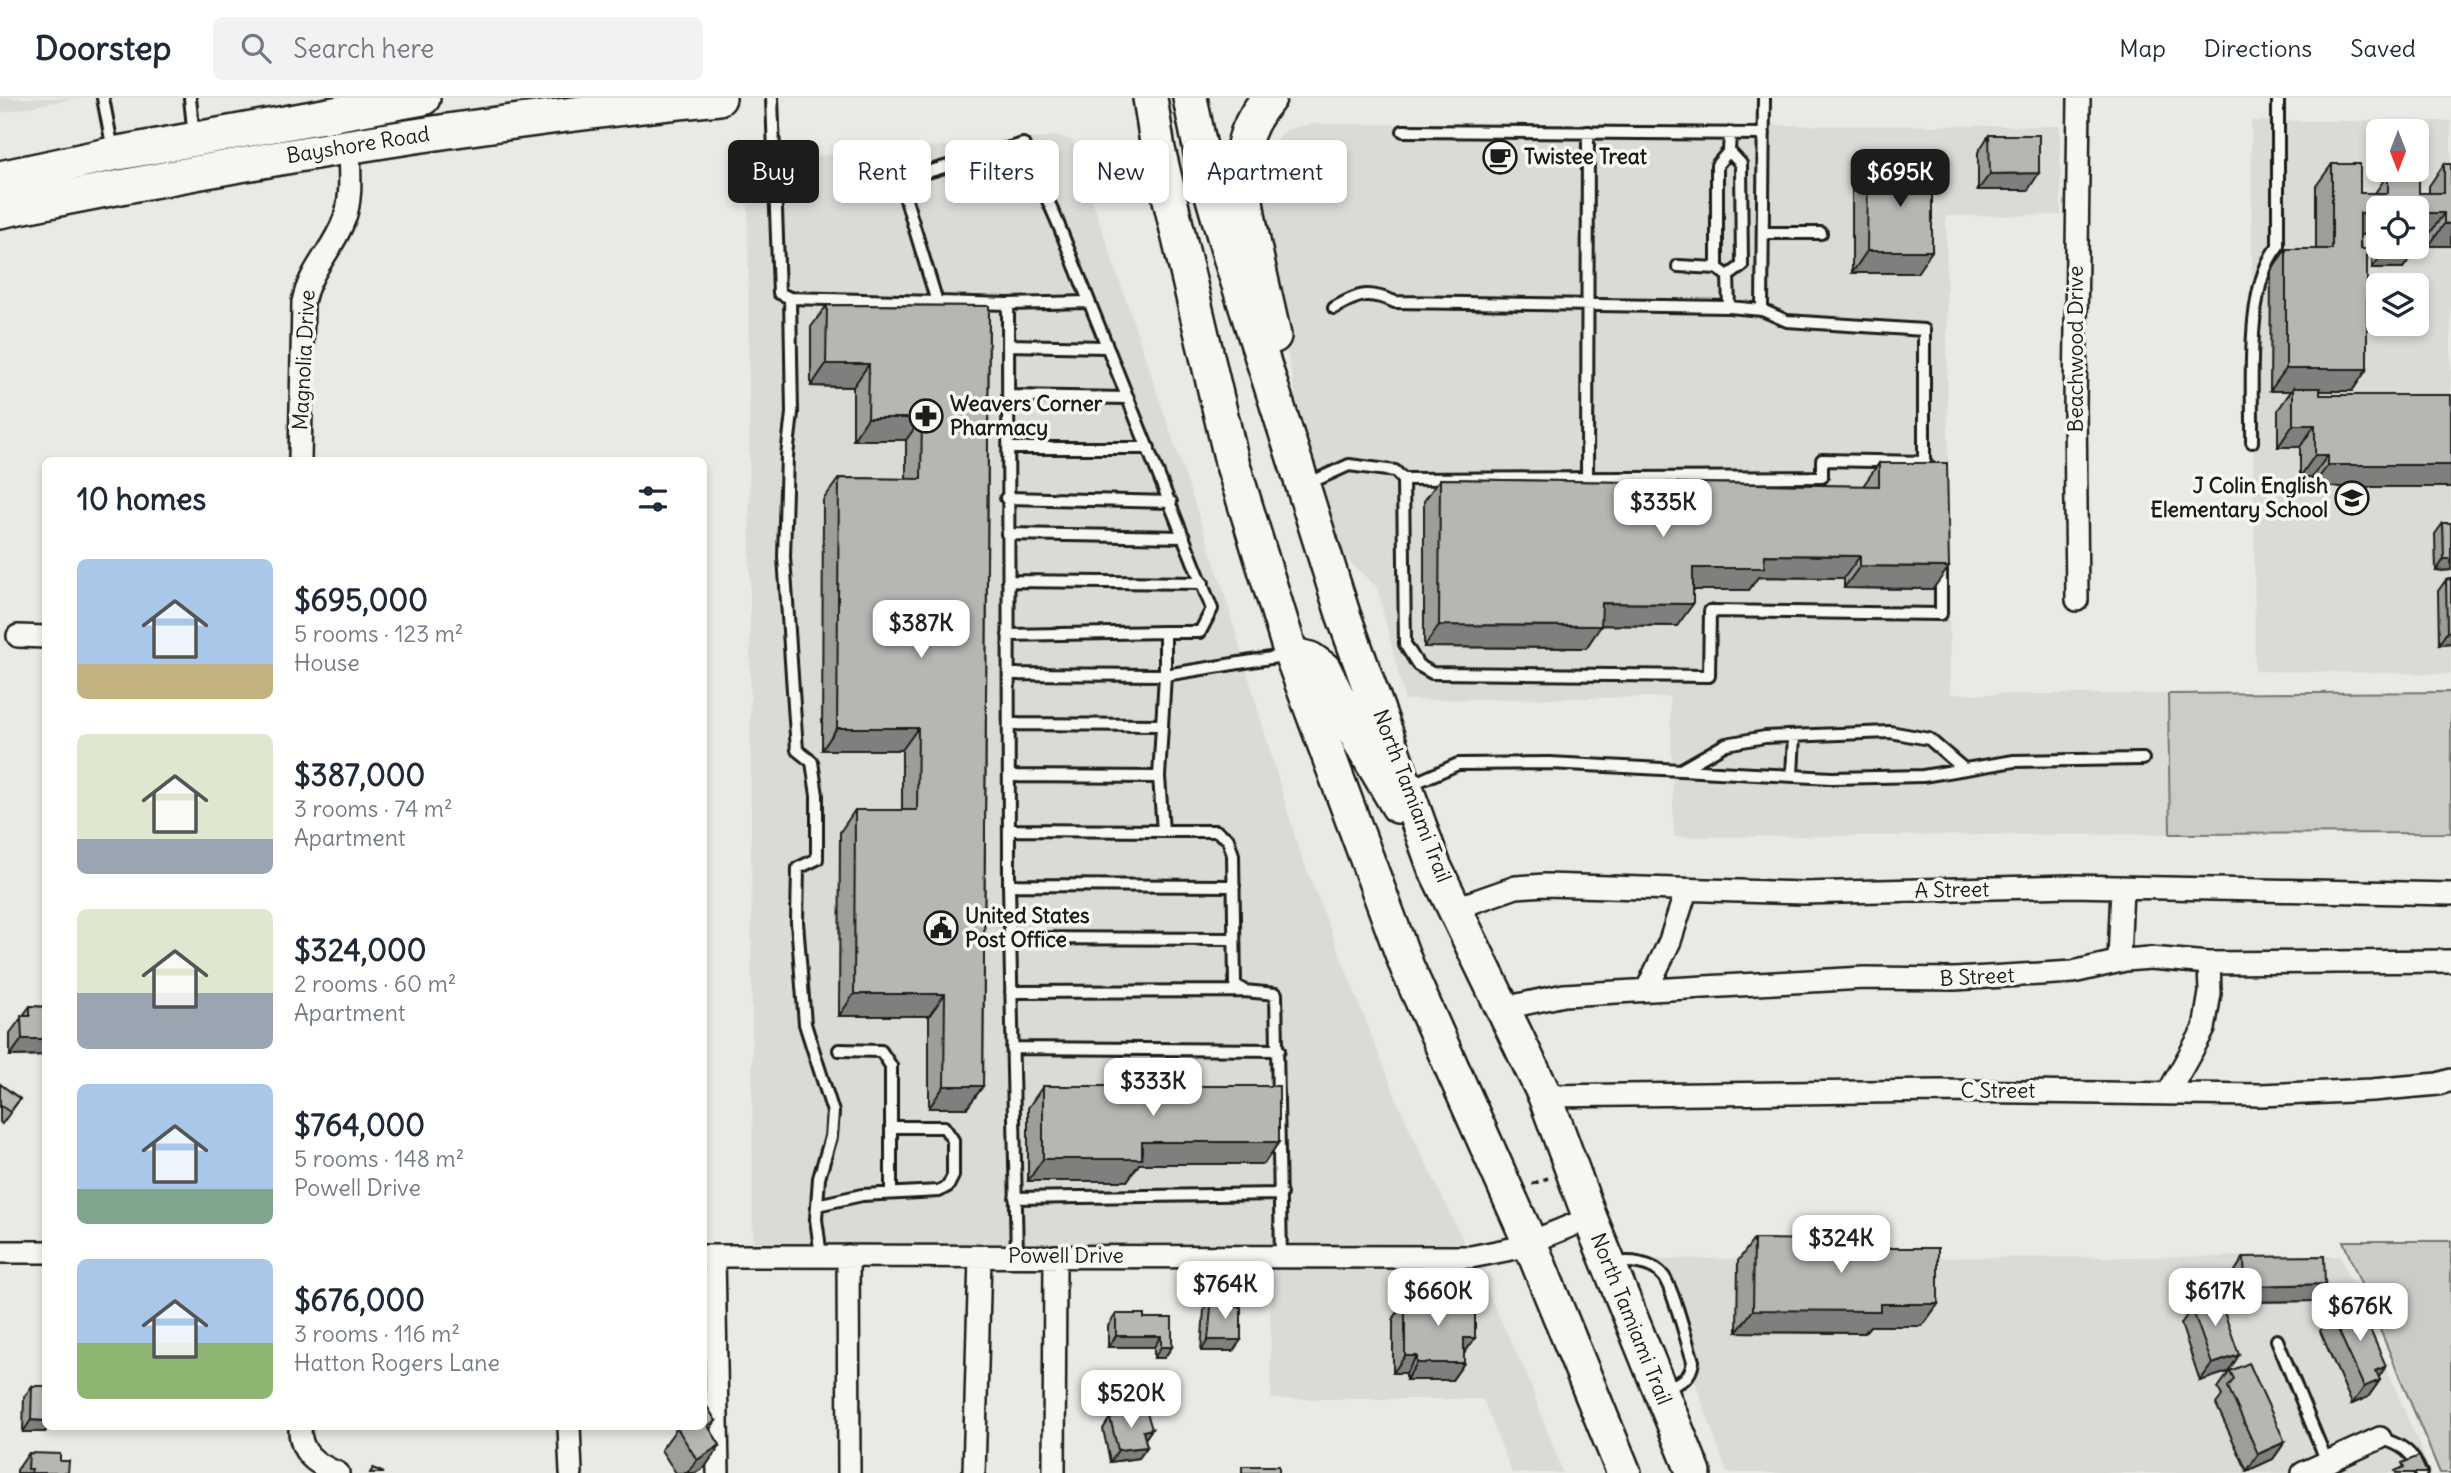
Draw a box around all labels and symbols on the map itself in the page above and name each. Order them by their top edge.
north arrow [2366,119,2429,182]
street label: Bayshore Road [284,120,431,169]
cafe icon: Twistee Treat [1481,138,1519,176]
place label: Twistee Treat [1524,143,1648,170]
pin: $695K [1851,150,1949,209]
street label: Beachwood Drive [2062,266,2089,432]
street label: Magnolia Drive [286,289,321,431]
place label: Weavers Corner Pharmacy [950,390,1103,441]
pharmacy icon: Weavers Corner Pharmacy [907,397,945,435]
place label: J Colin English Elementary School [2151,472,2328,523]
school or university icon: J Colin English Elementary School [2333,479,2371,517]
pin: $335K [1614,480,1712,539]
pin: $387K [872,601,970,660]
street label: North Tamiami Trail [1367,706,1458,886]
street label: A Street [1914,875,1989,904]
place label: United States Post Office [965,902,1090,953]
public building icon: United States Post Office [922,909,960,947]
street label: B Street [1939,961,2015,992]
pin: $333K [1104,1058,1202,1118]
street label: C Street [1961,1077,2035,1104]
pin: $324K [1792,1216,1890,1275]
street label: North Tamiami Trail [1585,1229,1678,1409]
street label: Powell Drive [1008,1242,1124,1269]
pin: $764K [1176,1262,1274,1321]
pin: $660K [1389,1268,1487,1328]
pin: $617K [2166,1268,2264,1328]
pin: $676K [2311,1284,2409,1343]
pin: $520K [1082,1370,1180,1430]

